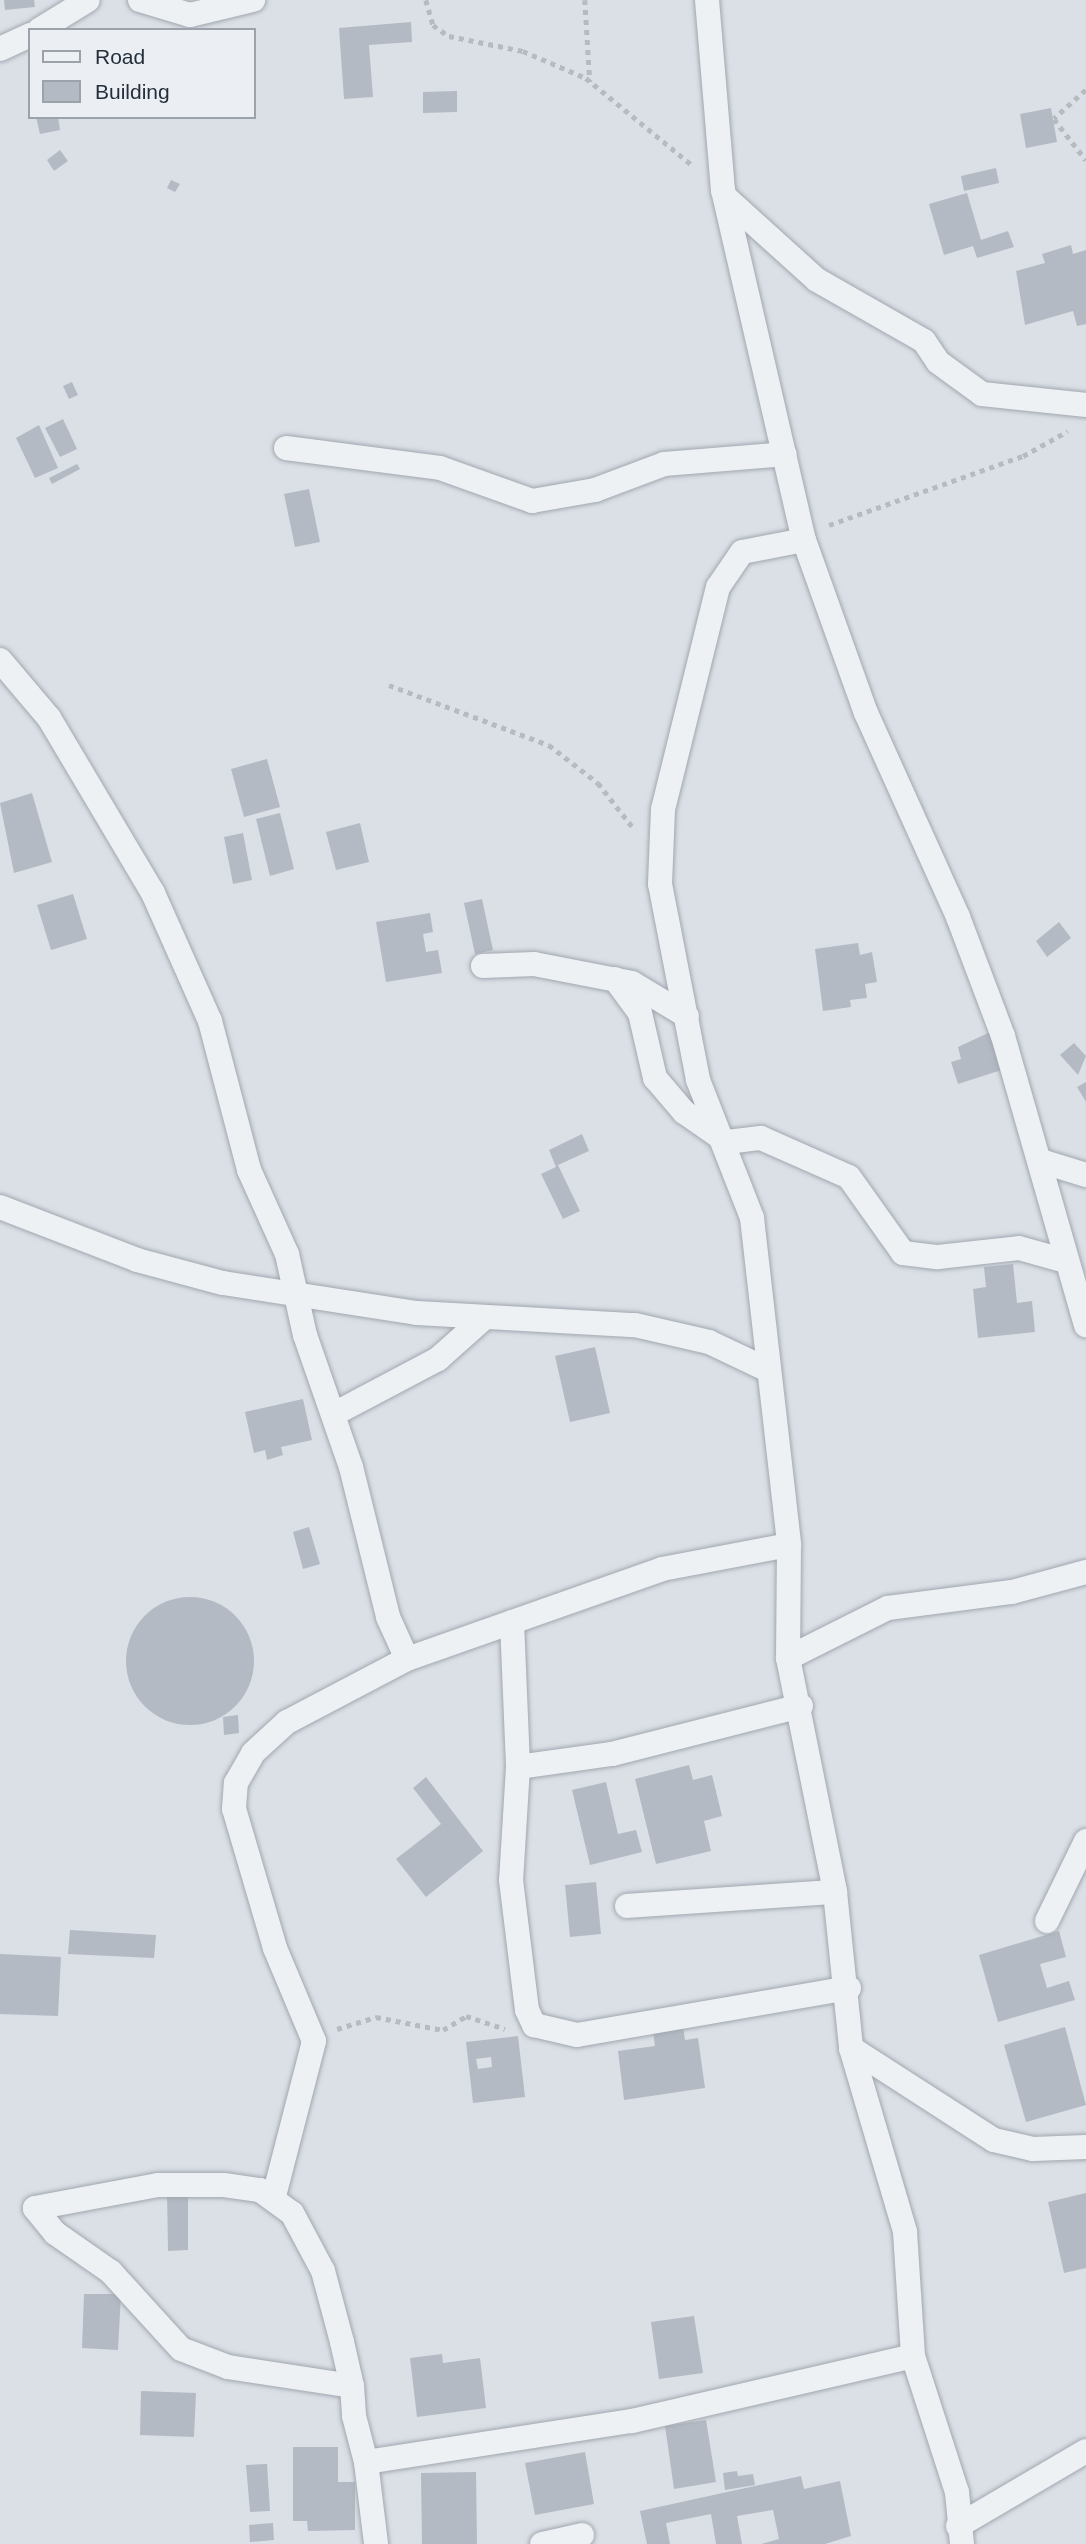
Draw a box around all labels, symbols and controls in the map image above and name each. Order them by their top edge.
legend [28,28,256,119]
text: Road [95,45,145,68]
text: Building [95,80,170,103]

